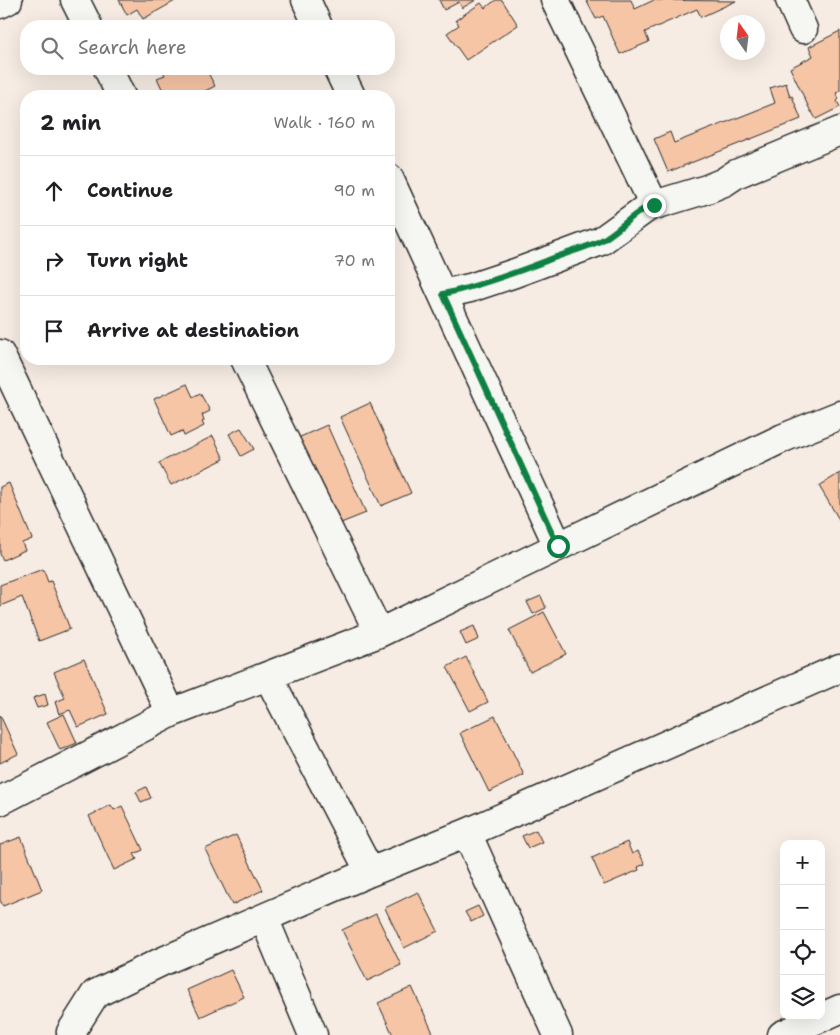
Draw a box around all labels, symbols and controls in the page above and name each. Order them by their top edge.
north arrow [720,15,765,60]
search box [20,20,395,75]
icon: search [38,34,66,62]
text: Search here [78,35,187,60]
text: 2 min [40,109,101,137]
text: Walk · 160 m [274,112,375,133]
icon: ahead [40,177,68,205]
text: Continue [87,178,173,203]
text: 90 m [334,180,375,201]
route end [643,194,666,217]
icon: right [40,247,68,275]
text: Turn right [87,248,188,273]
text: 70 m [334,250,375,271]
icon: arrive [40,317,68,345]
text: Arrive at destination [87,318,299,343]
route start [547,535,570,558]
map controls [780,840,825,1020]
button: + [780,840,825,885]
button: − [780,885,825,930]
button: locate [780,930,825,975]
button: layers [780,975,825,1020]

